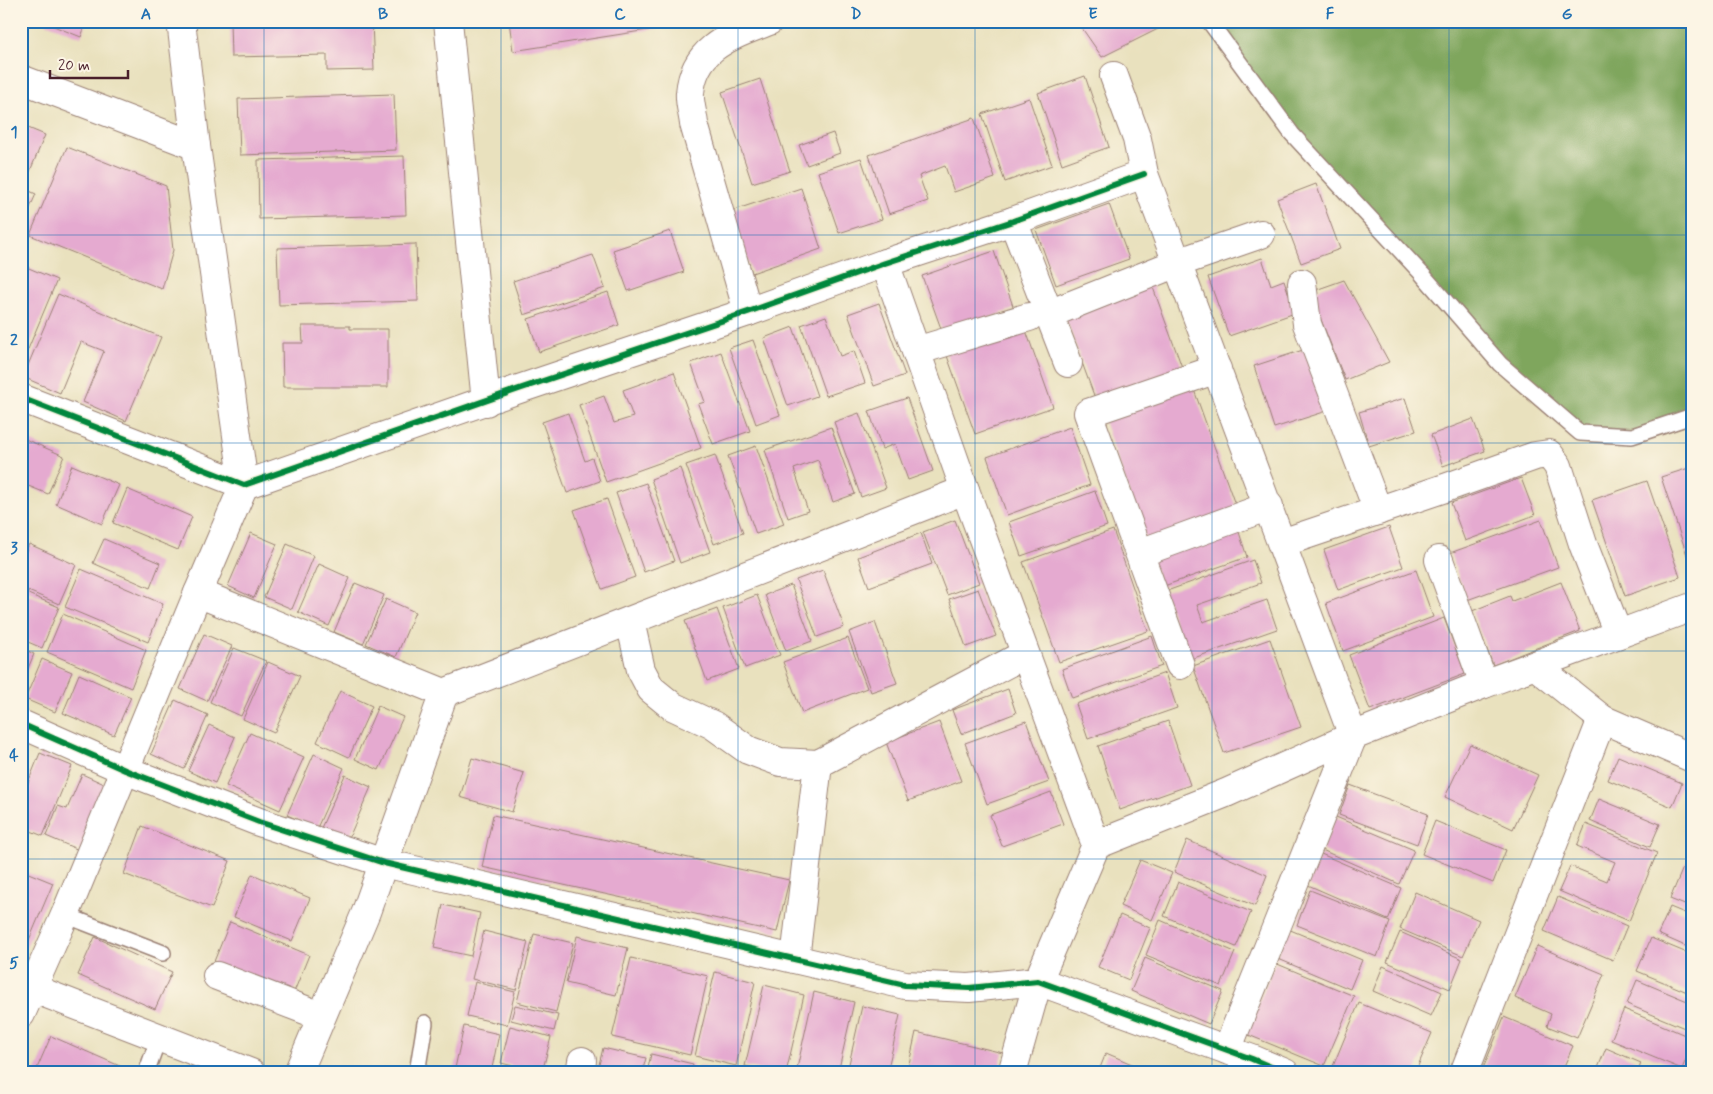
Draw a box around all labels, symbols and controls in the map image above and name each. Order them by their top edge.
text: A [141,4,151,25]
text: B [378,4,388,25]
text: C [614,4,626,25]
text: D [850,4,862,25]
text: E [1088,4,1098,25]
text: F [1326,4,1335,25]
text: G [1562,4,1573,25]
scale bar [50,48,128,80]
text: 20 m [58,56,90,76]
text: 1 [10,122,18,143]
text: 2 [10,330,18,351]
text: 3 [10,538,18,559]
text: 4 [9,745,19,766]
text: 5 [9,953,19,974]

